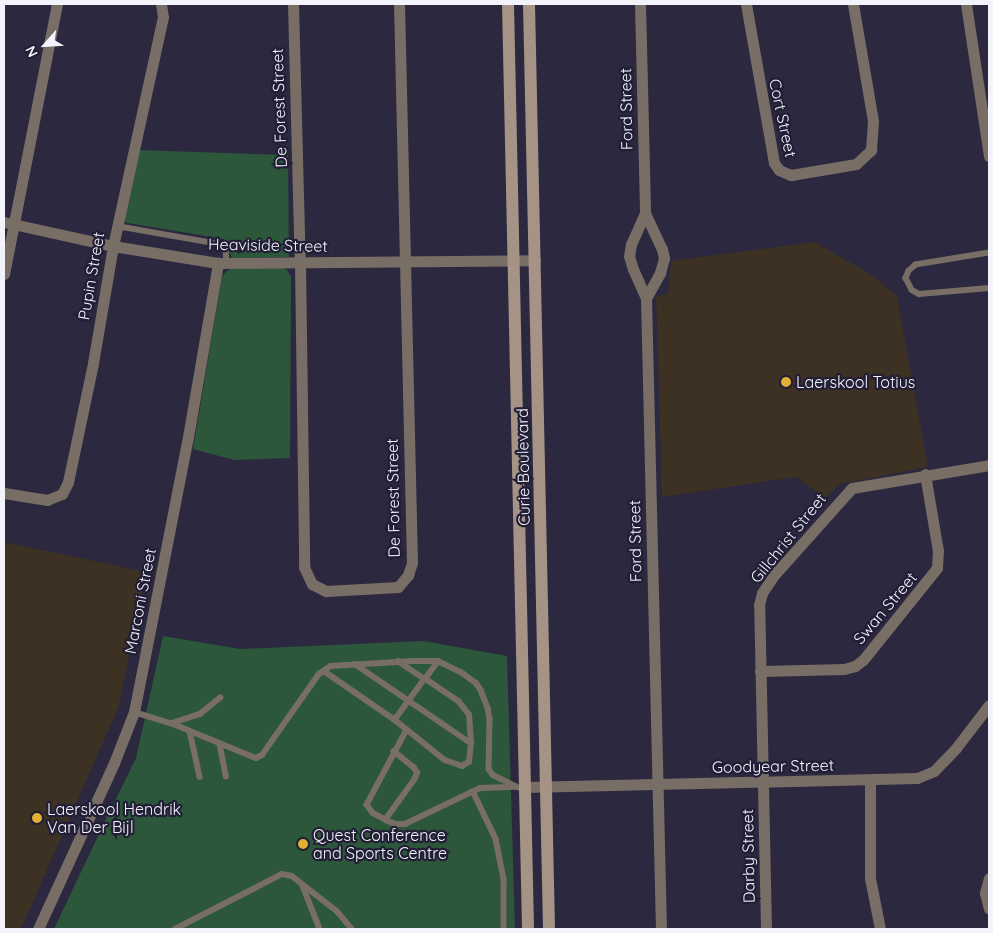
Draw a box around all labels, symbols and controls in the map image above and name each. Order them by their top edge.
north arrow [20,20,70,70]
text: N [21,43,42,60]
street label: De Forest Street [267,48,291,168]
street label: Ford Street [616,68,636,150]
street label: Cort Street [765,77,801,159]
street label: Pupin Street [74,230,108,322]
street label: Heaviside Street [208,234,328,256]
place label: Laerskool Totius [796,372,915,392]
marker: Laerskool Totius [780,376,792,388]
street label: Curie Boulevard [512,408,534,526]
street label: De Forest Street [382,438,404,558]
street label: Gillchrist Street [746,489,830,587]
street label: Ford Street [625,500,645,582]
street label: Marconi Street [120,546,160,656]
street label: Swan Street [849,568,921,648]
street label: Goodyear Street [712,755,834,777]
place label: Laerskool Hendrik Van Der Bijl [47,799,181,837]
street label: Darby Street [738,809,758,903]
marker: Laerskool Hendrik Van Der Bijl [31,812,43,824]
place label: Quest Conference and Sports Centre [313,825,447,863]
marker: Quest Conference and Sports Centre [297,838,309,850]

